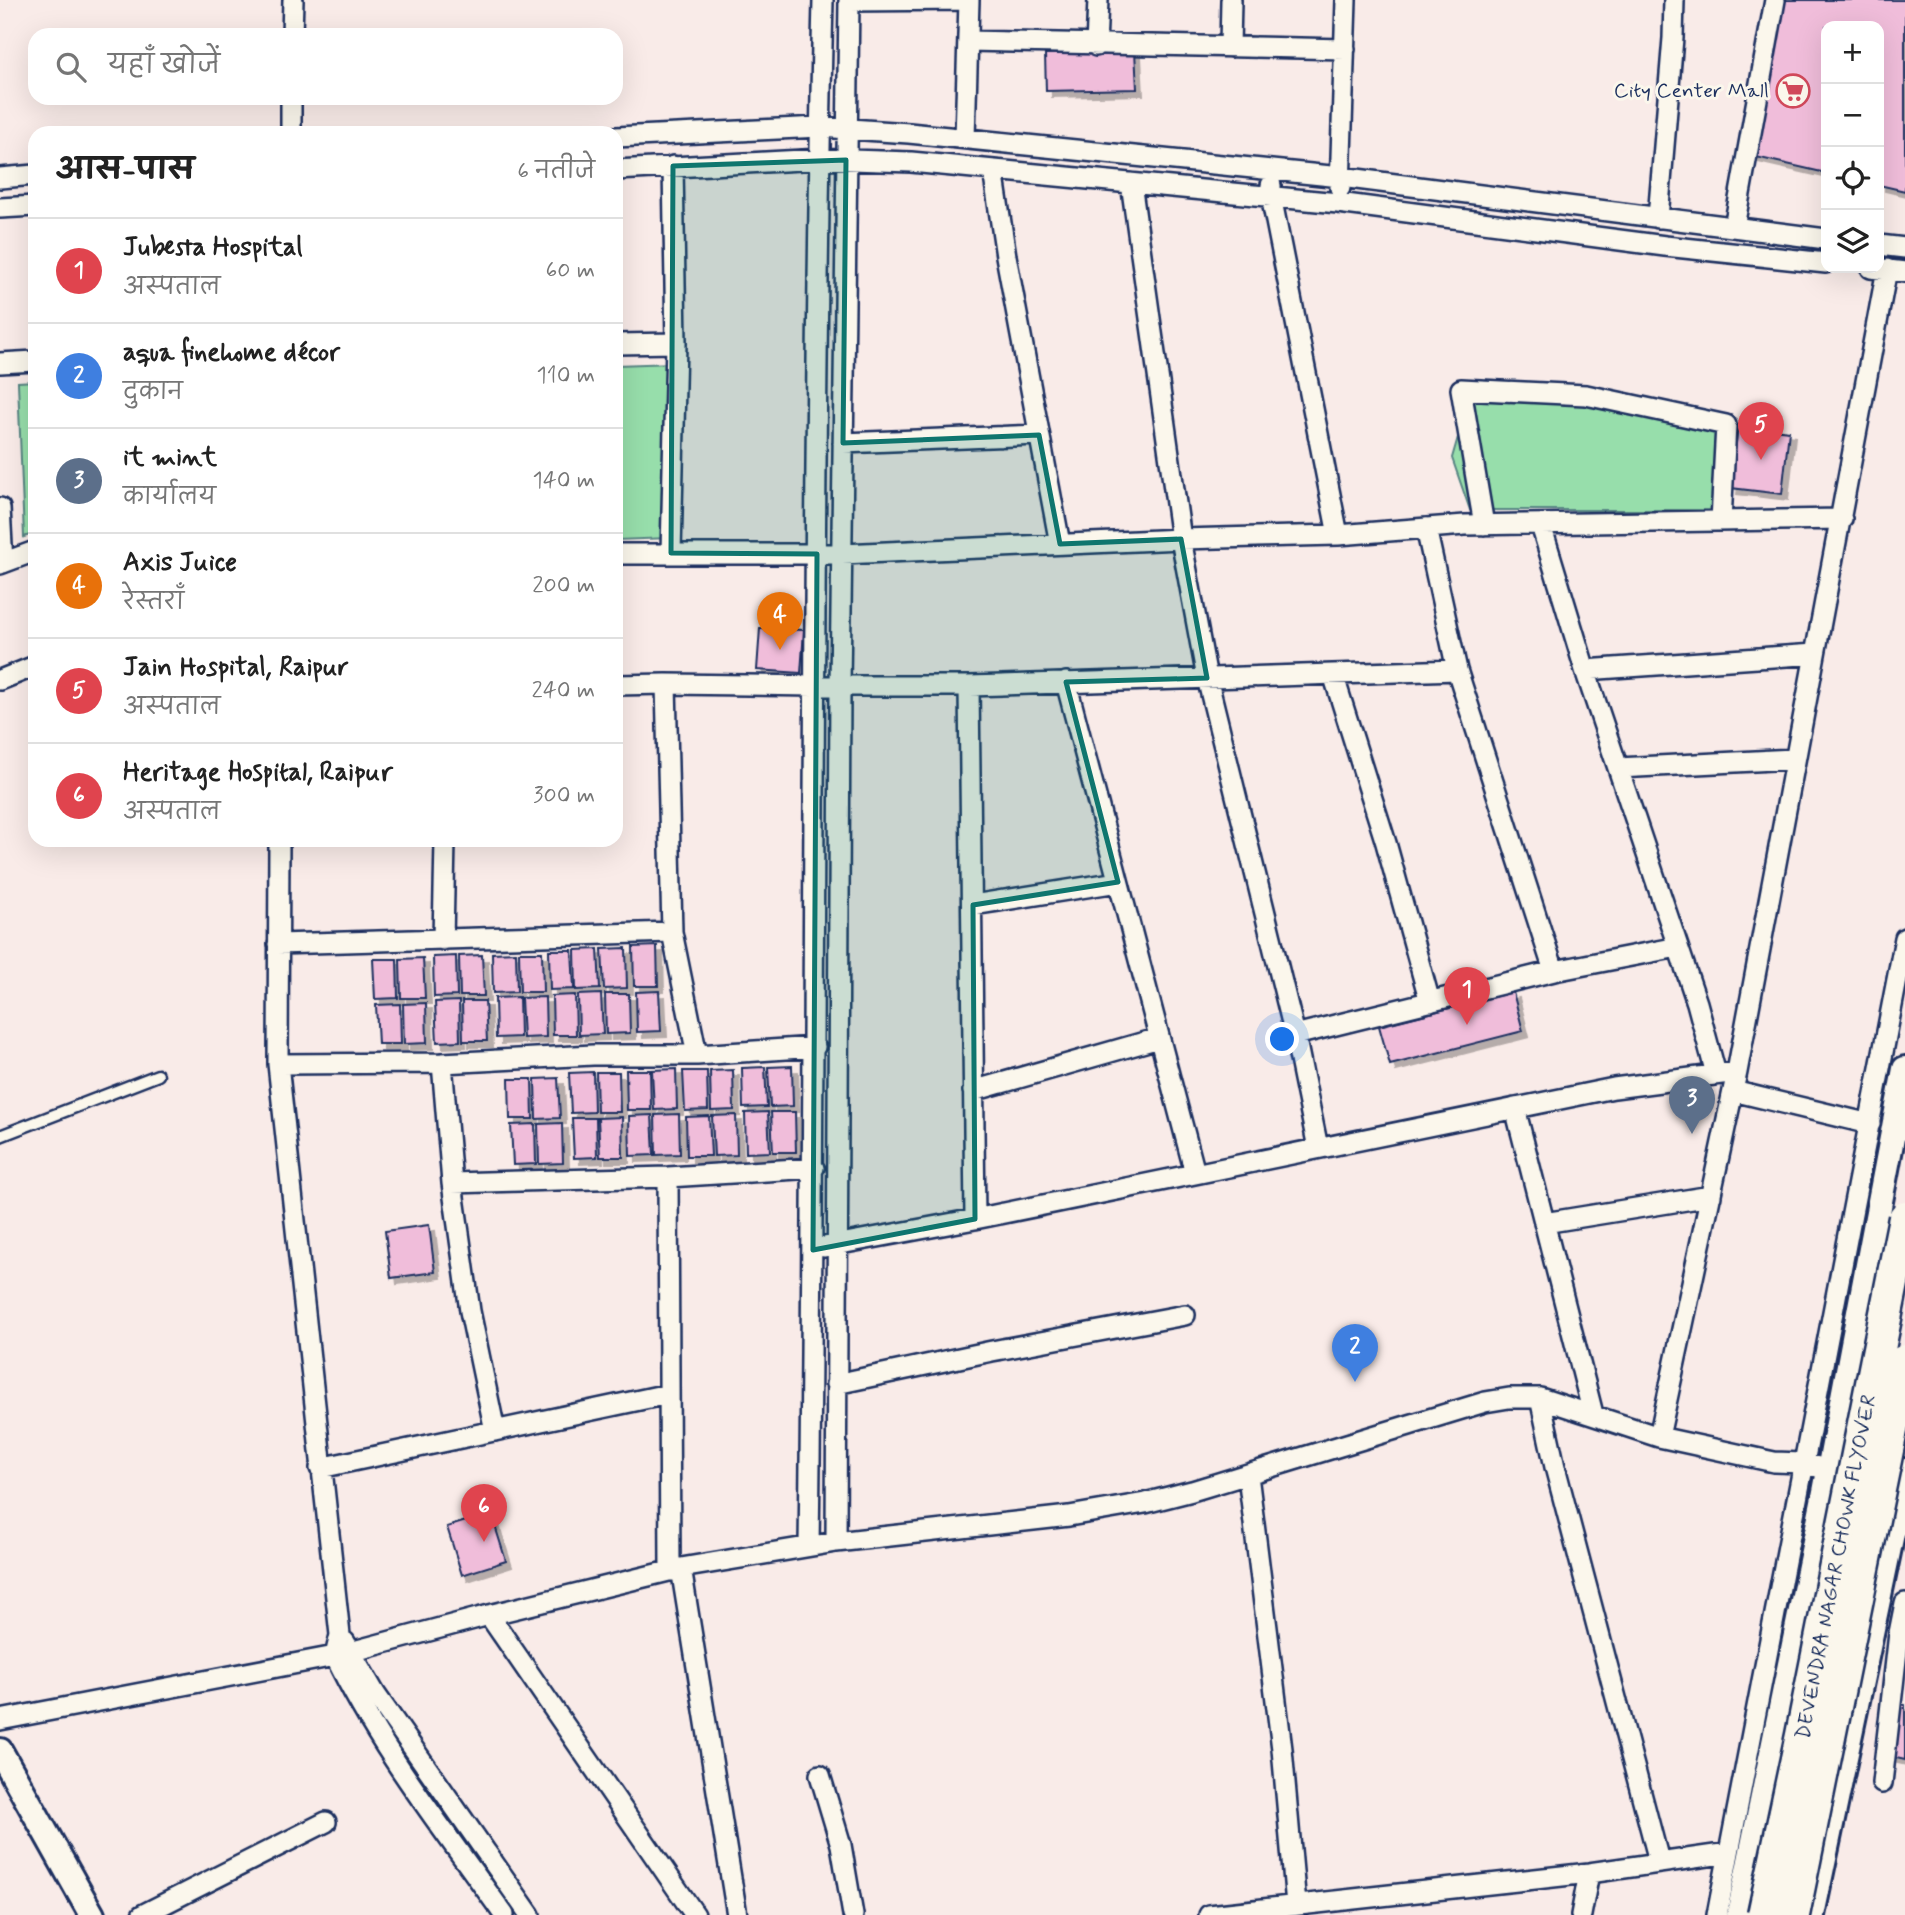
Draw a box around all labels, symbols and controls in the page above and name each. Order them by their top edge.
map controls [1821,21,1884,273]
button: + [1821,21,1884,84]
search box [28,28,623,105]
icon: search [52,48,90,86]
text: यहाँ खोजें [108,49,220,83]
supermarket icon: City Center Mall [1774,72,1812,110]
place label: City Center Mall [1614,77,1769,105]
button: − [1821,84,1884,147]
button: locate [1821,147,1884,210]
text: आस-पास [56,151,194,190]
text: 6 नतीजे [517,157,595,187]
button: layers [1821,210,1884,273]
text: Jubesta Hospital [123,231,303,265]
text: 1 [74,256,84,286]
text: 60 m [546,256,595,286]
text: अस्पताल [123,273,221,303]
text: aqua finehome décor [123,336,340,370]
text: 2 [73,361,85,391]
text: 110 m [536,361,595,391]
text: दुकान [123,378,183,408]
pin: 5 [1738,402,1784,460]
text: it mint [123,441,217,475]
text: 3 [74,466,84,496]
text: 140 m [532,466,595,496]
text: कार्यालय [123,483,216,513]
text: Axis Juice [123,546,237,580]
text: 4 [72,571,86,601]
text: 200 m [532,571,595,601]
text: रेस्तराँ [123,588,184,618]
pin: 4 [757,592,803,650]
text: Jain Hospital, Raipur [123,651,349,685]
text: 5 [72,676,86,706]
text: 240 m [531,676,595,706]
text: अस्पताल [123,693,221,723]
text: Heritage Hospital, Raipur [123,756,393,790]
text: 6 [73,781,85,811]
text: 300 m [533,781,595,811]
text: अस्पताल [123,798,221,828]
pin: 1 [1444,967,1490,1025]
your location [1265,1022,1299,1056]
pin: 3 [1669,1076,1715,1134]
pin: 2 [1332,1324,1378,1382]
street label: DEVENDRA NAGAR CHOWK FLYOVER [1789,1392,1883,1742]
pin: 6 [461,1484,507,1542]

